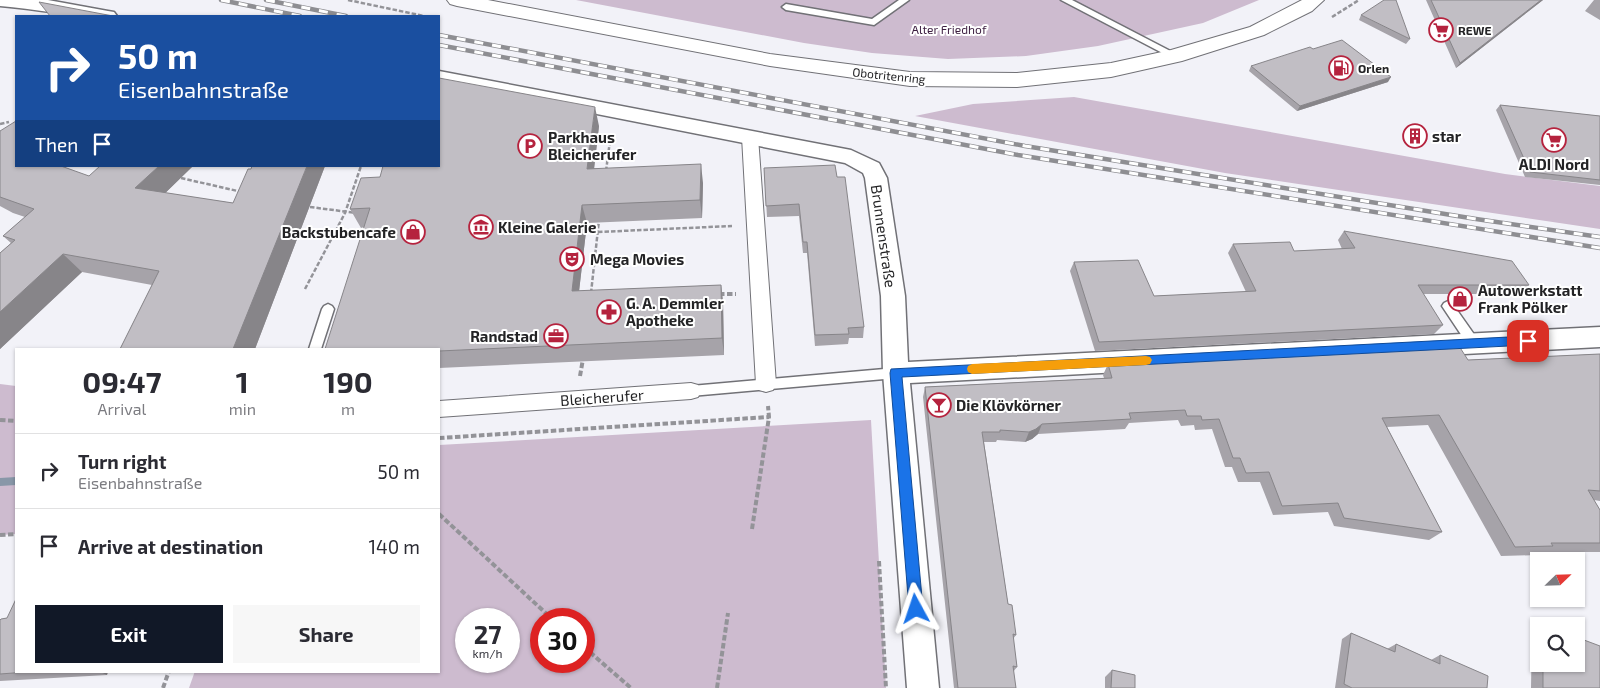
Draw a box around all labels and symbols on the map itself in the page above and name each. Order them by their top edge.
supermarket icon: REWE [1428,17,1454,43]
park label: Alter Friedhof [912,22,987,36]
place label: REWE [1458,23,1491,37]
fuel station icon: Orlen [1328,55,1354,81]
place label: Orlen [1358,61,1389,75]
street label: Obotritenring [852,64,927,86]
building icon: star [1402,123,1428,149]
place label: star [1432,127,1462,145]
supermarket icon: ALDI Nord [1541,127,1567,153]
place label: Parkhaus Bleicherufer [548,128,637,163]
parking icon: Parkhaus Bleicherufer [517,133,543,159]
place label: ALDI Nord [1519,155,1589,173]
street label: Brunnenstraße [868,183,900,289]
museum icon: Kleine Galerie [468,214,494,240]
place label: Kleine Galerie [498,218,596,236]
shop icon: Backstubencafe [400,219,426,245]
place label: Backstubencafe [282,223,396,241]
theatre icon: Mega Movies [559,246,585,272]
place label: Mega Movies [590,250,684,268]
place label: Autowerkstatt Frank Pölker [1478,281,1583,316]
shop icon: Autowerkstatt Frank Pölker [1447,286,1473,312]
place label: G. A. Demmler Apotheke [626,294,724,329]
pharmacy icon: G. A. Demmler Apotheke [596,299,622,325]
pin [1507,320,1549,362]
office icon: Randstad [543,323,569,349]
place label: Randstad [470,327,538,345]
street label: Bleicherufer [560,385,644,409]
bar icon: Die Klövkörner [926,392,952,418]
place label: Die Klövkörner [956,396,1062,414]
north arrow [1530,552,1585,608]
position arrow [889,582,941,634]
speed limit sign: 30 [530,608,595,673]

